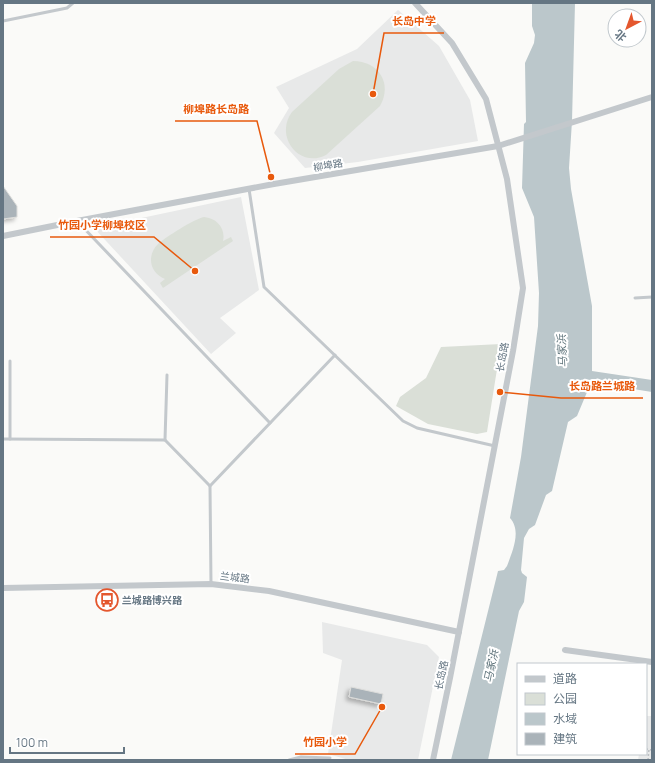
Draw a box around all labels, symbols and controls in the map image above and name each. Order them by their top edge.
north arrow [607,8,647,48]
callout: 长岛中学 [384,10,444,33]
text: 长岛中学 [392,13,436,28]
text: 北 [611,27,629,45]
callout: 柳埠路长岛路 [175,98,257,121]
text: 柳埠路长岛路 [183,101,250,116]
street label: 柳埠路 [312,156,344,174]
callout: 竹园小学柳埠校区 [50,214,154,237]
text: 竹园小学柳埠校区 [58,217,146,232]
water label: 马家浜 [553,333,570,368]
street label: 长岛路 [493,341,511,373]
callout: 长岛路兰城路 [561,375,643,398]
text: 长岛路兰城路 [569,378,636,393]
street label: 兰城路 [219,568,251,586]
bus stop icon: 兰城路博兴路 [94,587,120,613]
place label: 兰城路博兴路 [122,593,183,607]
water label: 马家浜 [480,647,501,684]
street label: 长岛路 [431,659,451,691]
legend [517,663,647,755]
text: 道路 [553,670,577,687]
text: 公园 [553,690,577,707]
text: 水域 [553,710,577,727]
scale bar [10,729,124,755]
text: 建筑 [553,730,577,747]
callout: 竹园小学 [295,731,355,754]
text: 100 m [16,734,48,751]
text: 竹园小学 [303,734,347,749]

